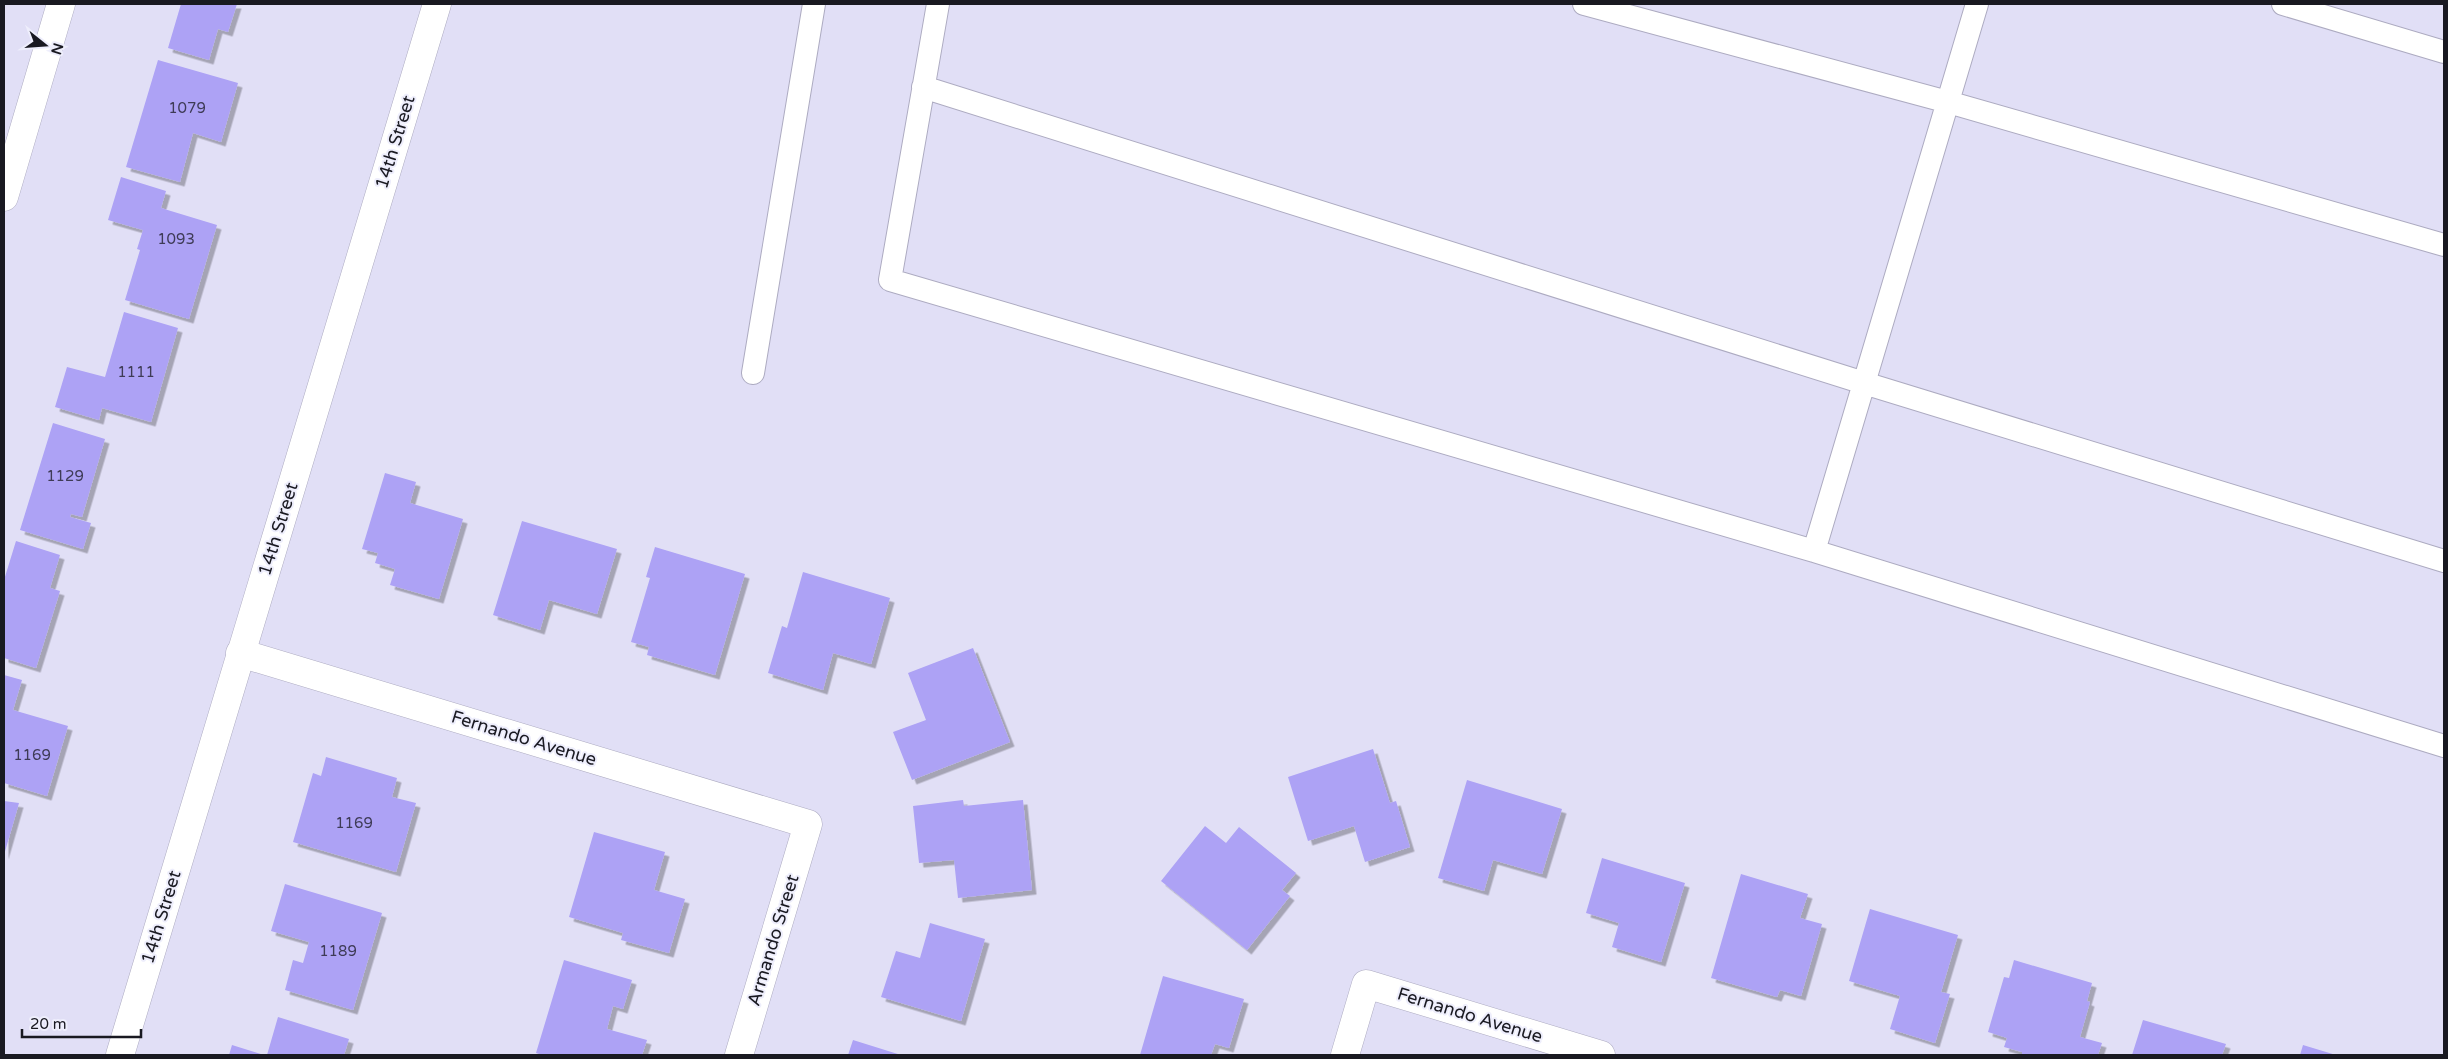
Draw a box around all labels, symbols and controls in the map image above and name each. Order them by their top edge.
north arrow [20,20,70,70]
text: N [47,41,67,57]
street label: 14th Street [370,92,420,191]
house number: 1079 [168,99,206,117]
house number: 1093 [157,230,195,248]
house number: 1111 [117,363,155,381]
house number: 1129 [46,467,84,485]
street label: 14th Street [253,479,303,578]
street label: Fernando Avenue [449,705,599,771]
house number: 1169 [13,746,51,764]
house number: 1169 [335,814,373,832]
street label: 14th Street [136,867,186,966]
street label: Armando Street [743,872,803,1008]
house number: 1189 [319,942,357,960]
street label: Fernando Avenue [1395,982,1545,1048]
scale bar [22,1006,141,1038]
text: 20 m [30,1015,67,1033]

